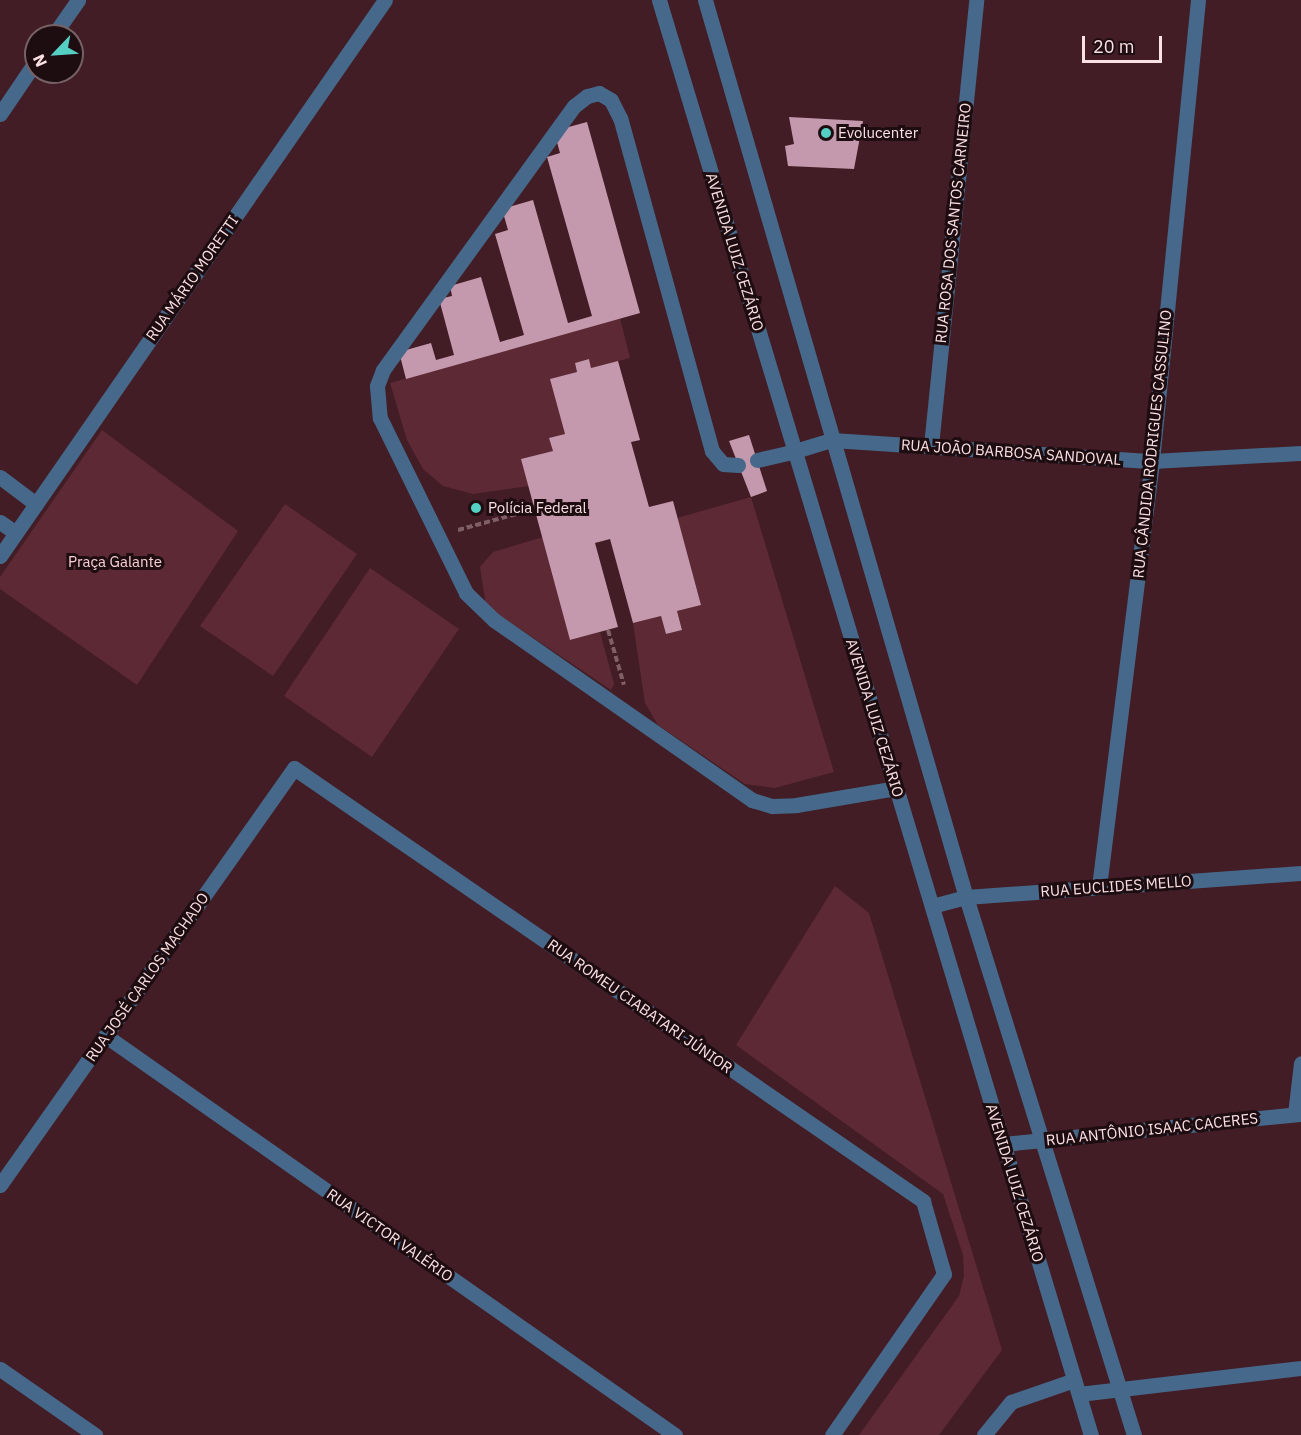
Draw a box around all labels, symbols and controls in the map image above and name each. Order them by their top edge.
north arrow [24,24,84,84]
scale bar [1085,24,1164,62]
text: 20 m [1093,35,1135,58]
text: N [28,51,51,70]
street label: RUA ROSA DOS SANTOS CARNEIRO [931,102,975,344]
place label: Evolucenter [838,124,918,142]
marker: Evolucenter [819,126,833,140]
street label: AVENIDA LUIZ CEZÁRIO [702,171,768,333]
street label: RUA MÁRIO MORETTI [142,212,242,344]
street label: RUA CÂNDIDA RODRIGUES CASSULINO [1129,309,1175,579]
street label: RUA JOÃO BARBOSA SANDOVAL [900,435,1122,469]
place label: Polícia Federal [488,499,587,517]
marker: Polícia Federal [469,501,483,515]
park label: Praça Galante [68,553,162,571]
street label: AVENIDA LUIZ CEZÁRIO [842,637,908,799]
street label: RUA EUCLIDES MELLO [1040,872,1192,900]
street label: RUA JOSÉ CARLOS MACHADO [82,889,212,1065]
street label: RUA ROMEU CIABATARI JÚNIOR [544,935,736,1077]
street label: AVENIDA LUIZ CEZÁRIO [982,1102,1048,1264]
street label: RUA ANTÔNIO ISAAC CACERES [1045,1109,1259,1149]
street label: RUA VICTOR VALÉRIO [324,1185,456,1285]

